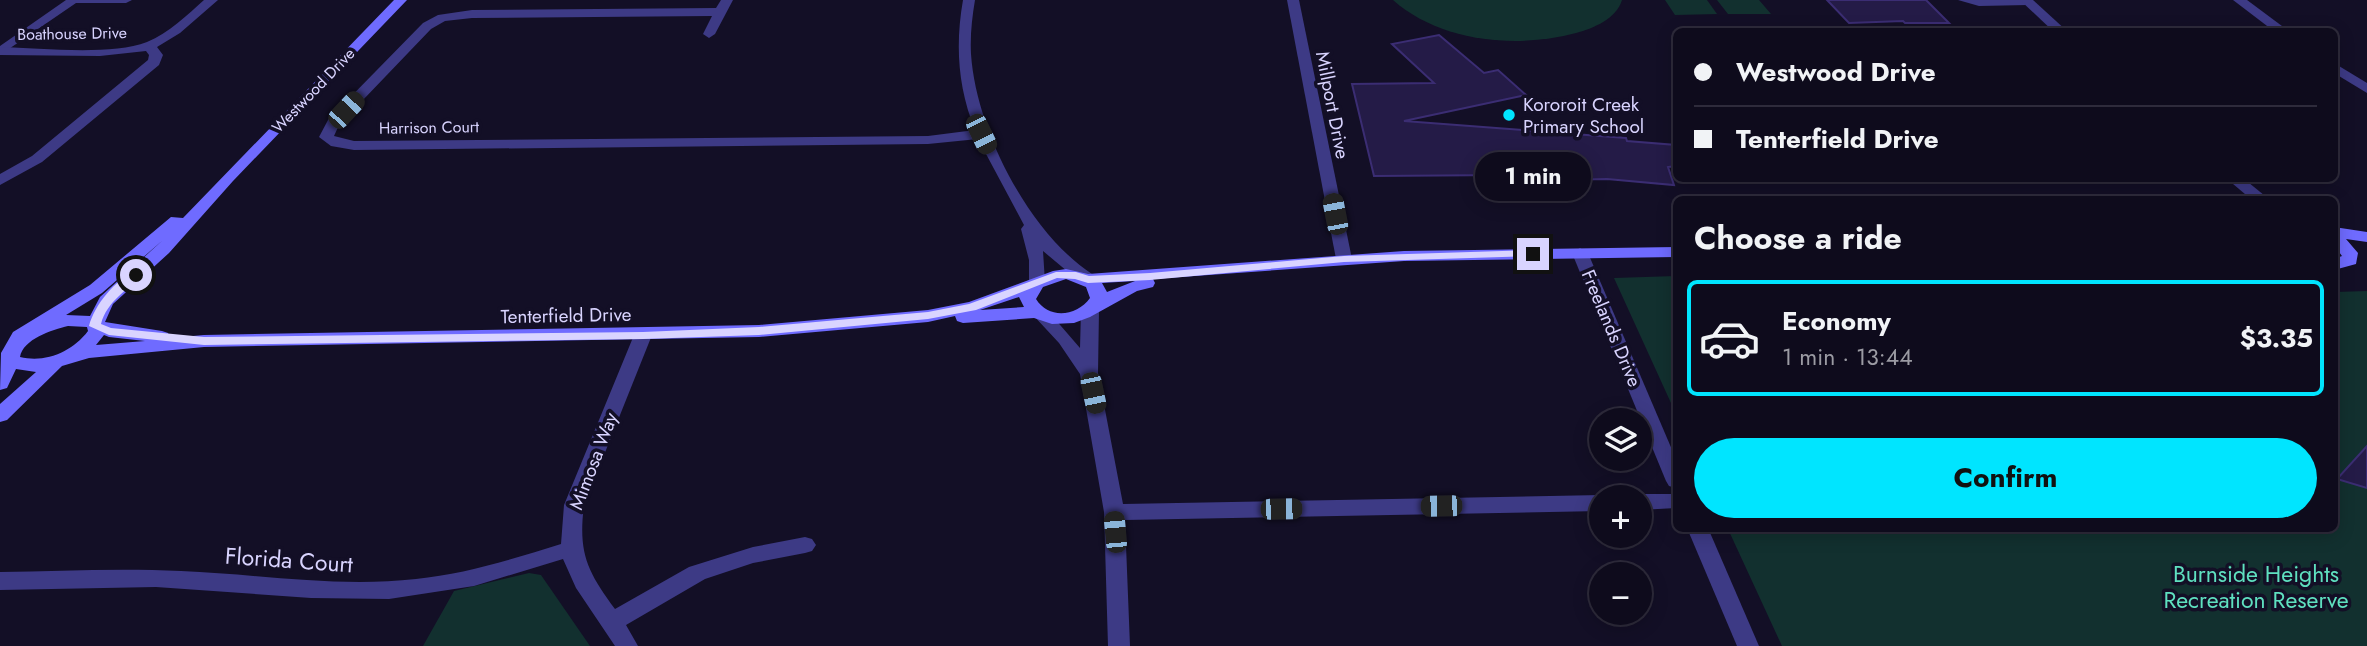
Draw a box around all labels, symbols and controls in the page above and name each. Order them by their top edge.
street label: Boathouse Drive [17,21,127,46]
street label: Westwood Drive [267,43,360,138]
street label: Millport Drive [1309,49,1356,162]
text: Westwood Drive [1736,53,1936,91]
car [324,87,369,133]
place label: Kororoit Creek Primary School [1523,91,1644,140]
marker: Kororoit Creek Primary School [1501,107,1517,123]
car [963,111,1000,157]
street label: Harrison Court [379,115,479,140]
text: Tenterfield Drive [1736,120,1939,158]
callout: 1 min [1475,152,1591,202]
text: 1 min [1504,159,1562,193]
car [1321,191,1350,237]
text: Choose a ride [1694,215,1902,261]
route end [1517,238,1549,270]
route start [120,259,152,291]
street label: Freelands Drive [1575,265,1648,391]
street label: Tenterfield Drive [500,301,632,330]
text: Economy [1782,302,1891,340]
icon: car [1698,307,1761,370]
text: $3.35 [2240,319,2313,357]
text: 1 min · 13:44 [1782,340,1913,374]
car [1079,370,1108,416]
street label: Mimosa Way [563,408,625,514]
map controls [1589,408,1652,625]
button: layers [1589,408,1652,471]
button: Confirm [1694,438,2317,518]
button: + [1589,485,1652,548]
car [1420,495,1463,517]
car [1260,498,1303,520]
car [1103,510,1128,554]
street label: Florida Court [224,539,355,581]
park label: Burnside Heights Recreation Reserve [2163,557,2349,617]
button: − [1589,562,1652,625]

